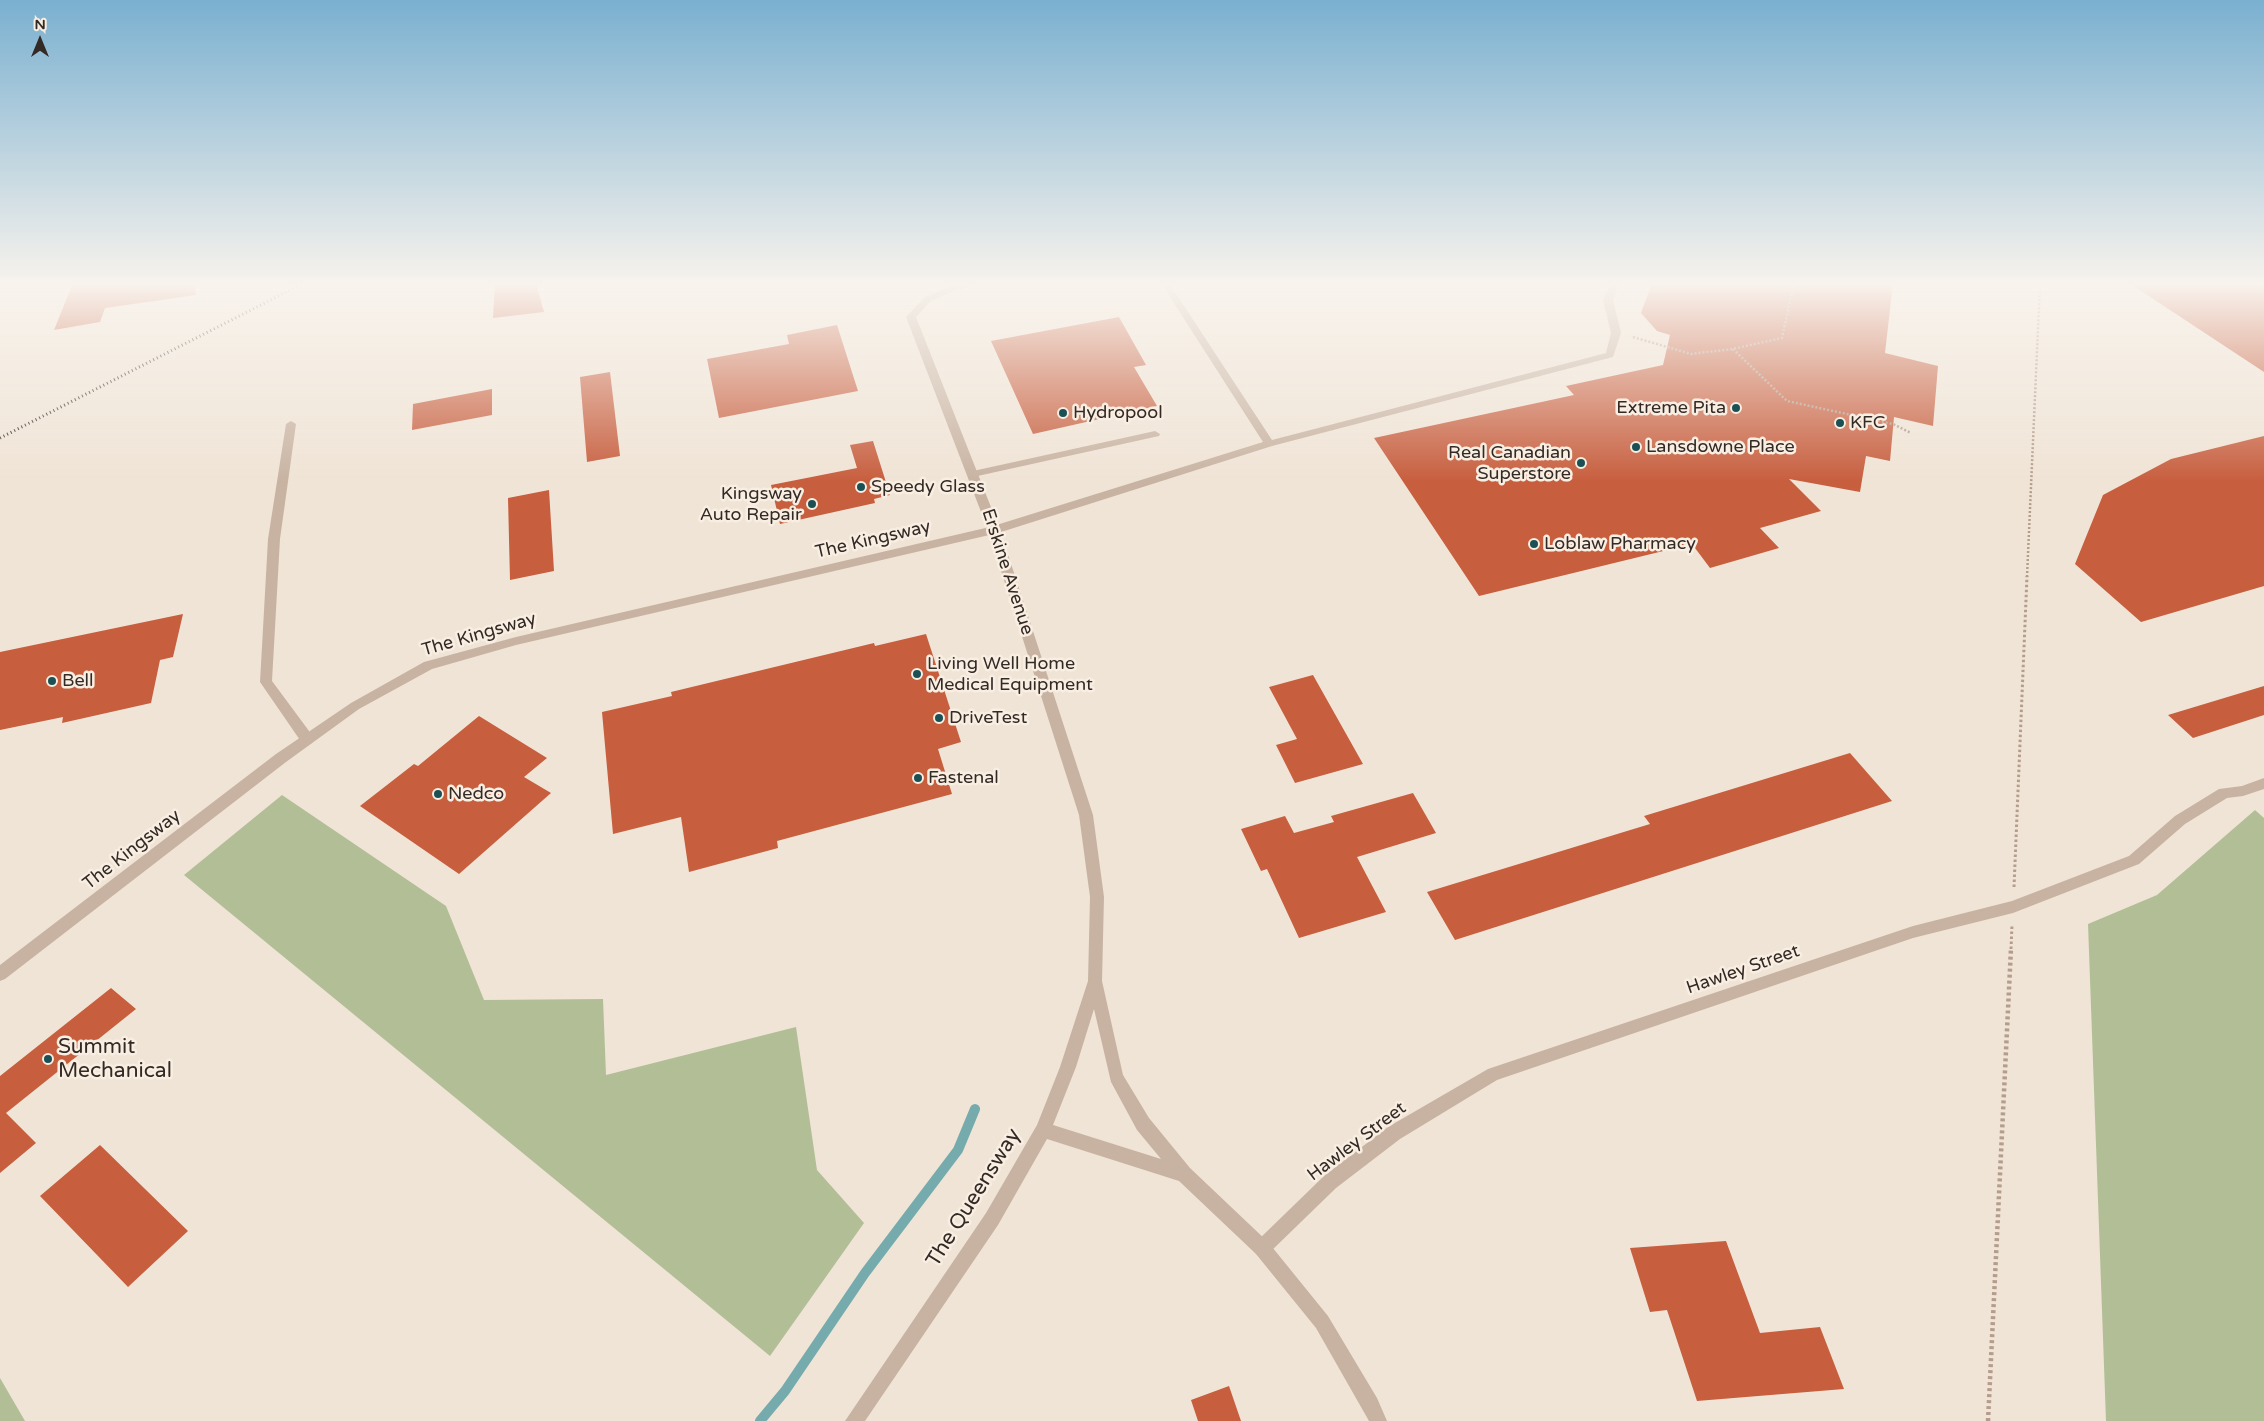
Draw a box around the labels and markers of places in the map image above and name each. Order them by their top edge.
place label: Extreme Pita [1616,397,1726,419]
place label: Hydropool [1073,402,1163,424]
marker: Extreme Pita [1730,402,1742,414]
marker: Hydropool [1057,407,1069,419]
place label: KFC [1850,412,1885,434]
marker: KFC [1834,417,1846,429]
place label: Lansdowne Place [1646,436,1795,458]
marker: Lansdowne Place [1630,441,1642,453]
place label: Real Canadian Superstore [1448,442,1571,484]
marker: Real Canadian Superstore [1575,457,1587,469]
place label: Speedy Glass [871,476,985,498]
marker: Speedy Glass [855,481,867,493]
place label: Kingsway Auto Repair [700,483,802,526]
marker: Kingsway Auto Repair [806,498,818,510]
place label: Loblaw Pharmacy [1544,533,1696,555]
marker: Loblaw Pharmacy [1528,538,1540,550]
place label: Living Well Home Medical Equipment [927,653,1093,696]
marker: Living Well Home Medical Equipment [911,668,923,680]
place label: Bell [62,670,94,692]
marker: Bell [46,675,58,687]
place label: DriveTest [949,707,1027,729]
marker: DriveTest [933,712,945,724]
place label: Fastenal [928,767,999,789]
marker: Fastenal [912,772,924,784]
place label: Nedco [448,783,504,805]
marker: Nedco [432,788,444,800]
place label: Summit Mechanical [58,1034,172,1084]
marker: Summit Mechanical [42,1053,54,1065]

